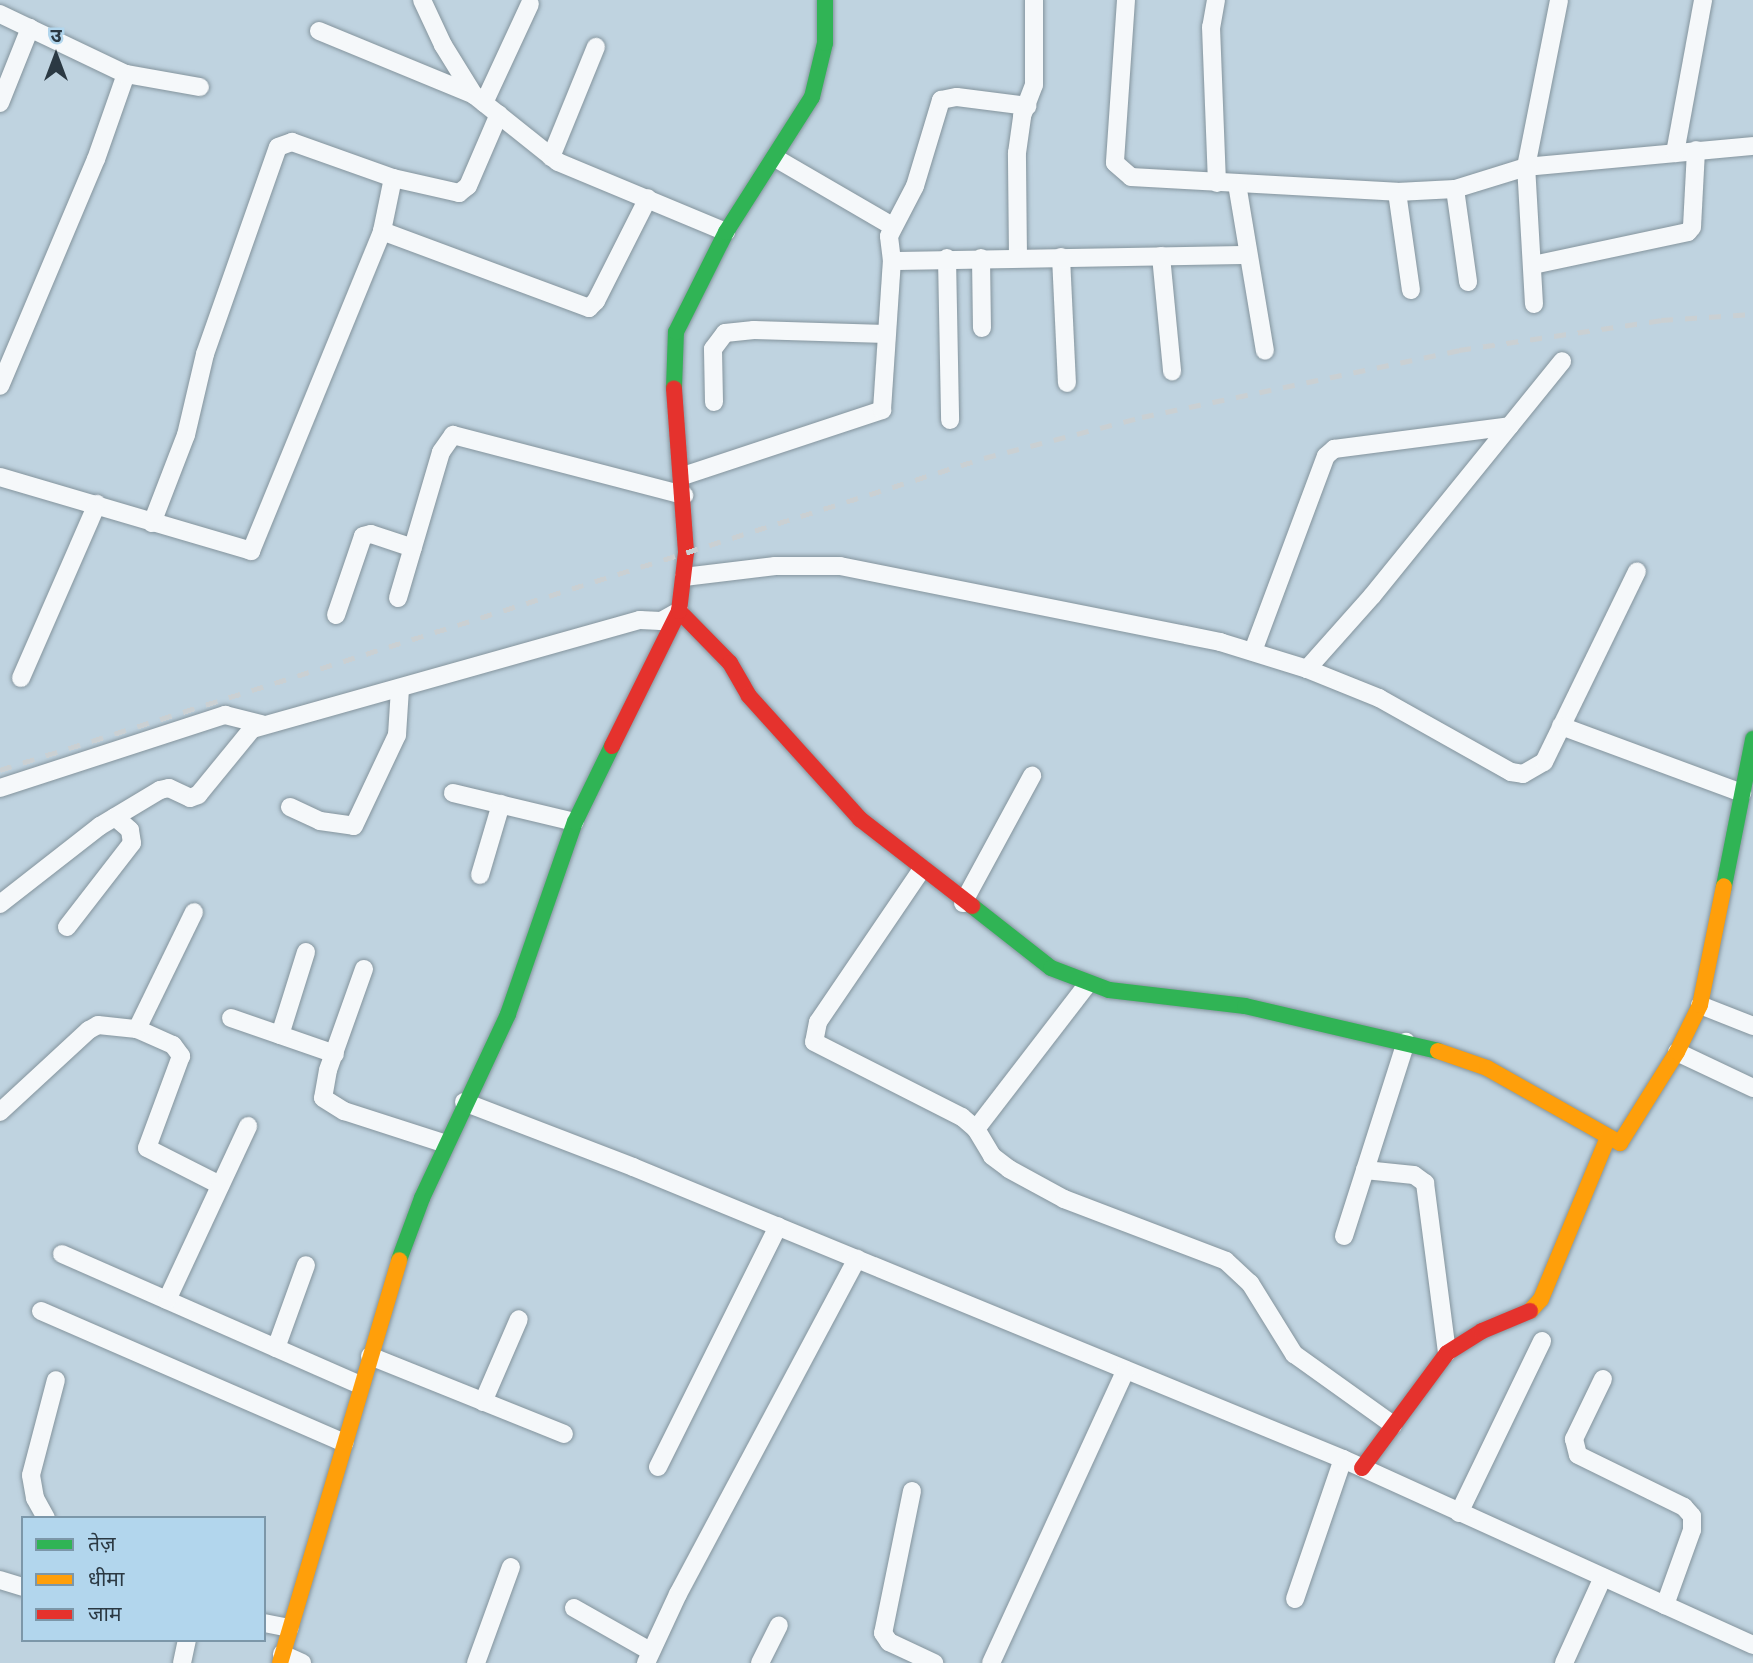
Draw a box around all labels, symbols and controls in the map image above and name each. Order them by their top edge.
north arrow [21,21,91,91]
text: उ [50,23,62,46]
legend [21,1516,266,1642]
text: तेज़ [88,1530,116,1555]
text: धीमा [88,1565,124,1590]
text: जाम [88,1600,122,1625]

